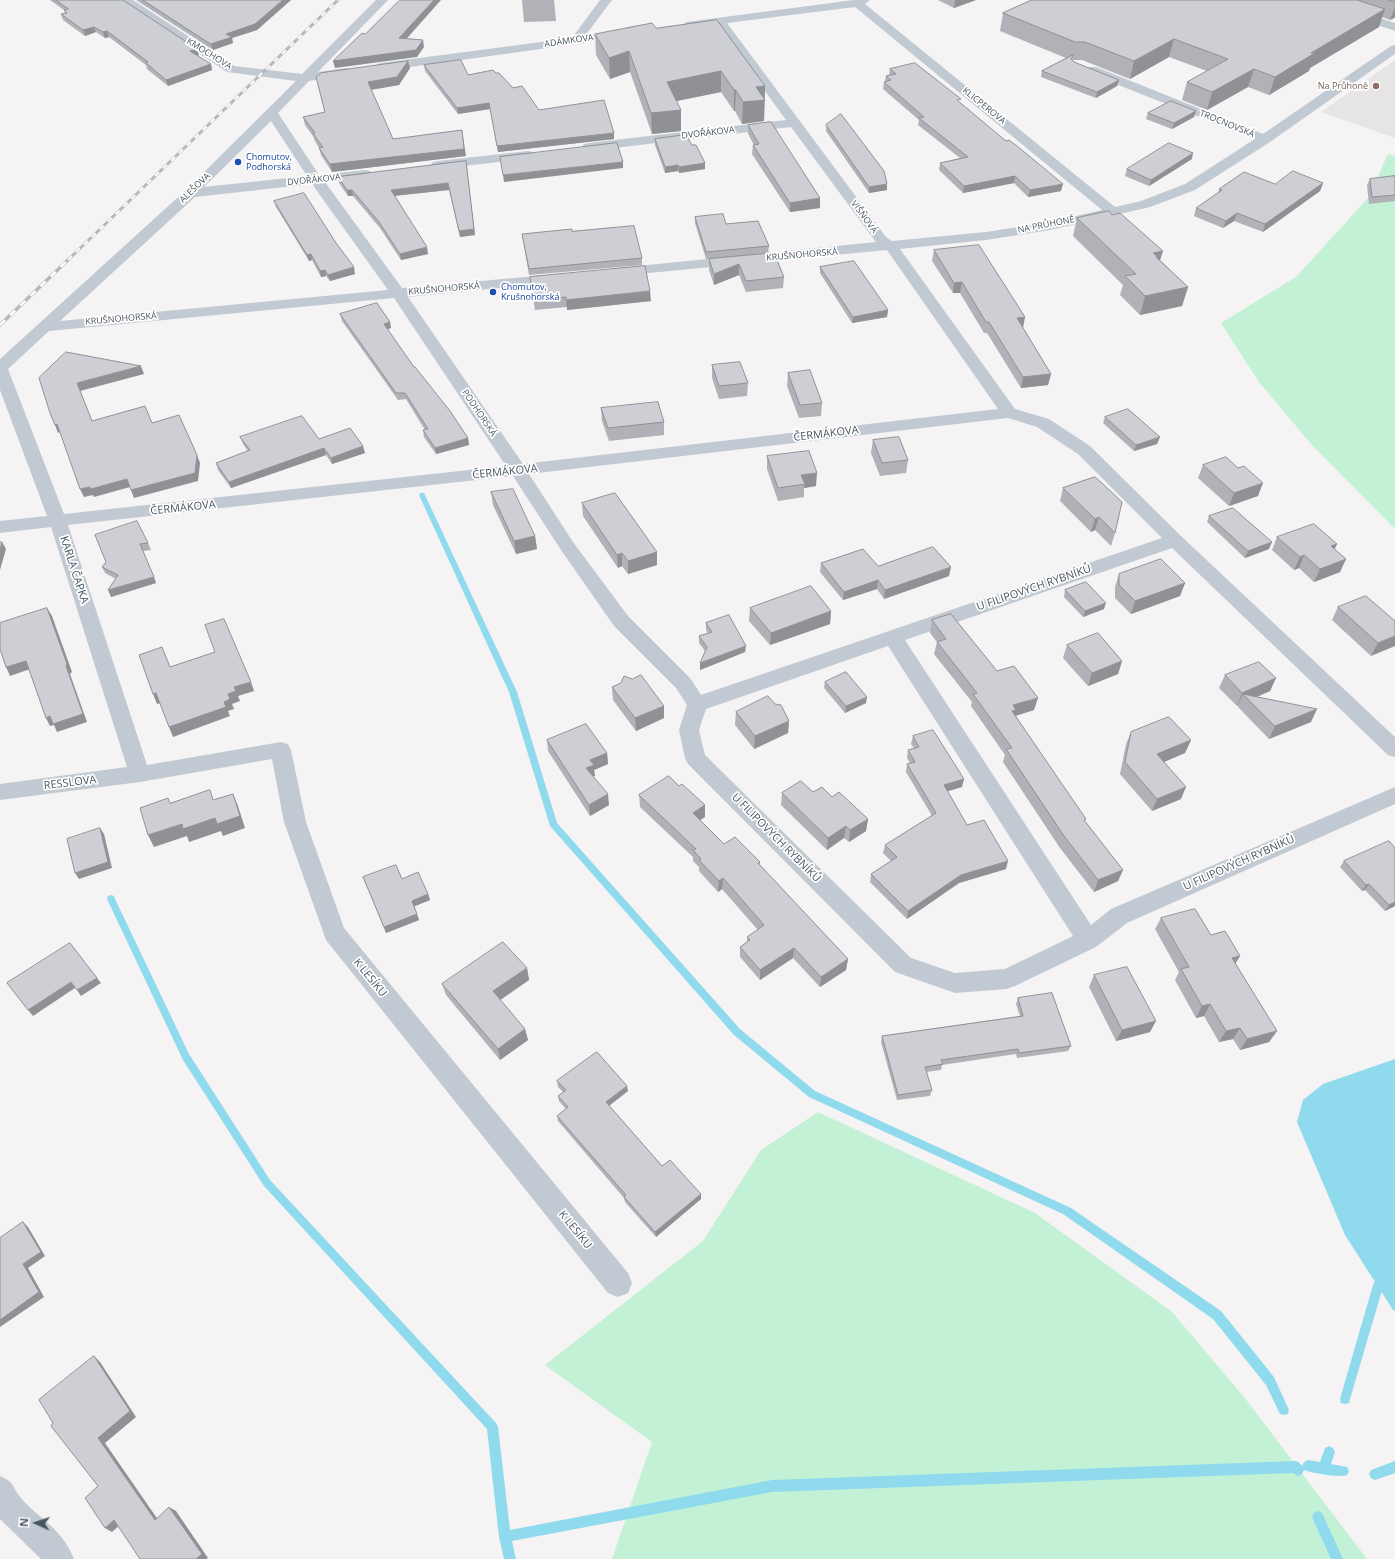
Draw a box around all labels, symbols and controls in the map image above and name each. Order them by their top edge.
street label: ADÁMKOVA [544,32,594,50]
street label: KMOCHOVA [185,36,233,72]
place label: Na Průhoně [1318,81,1368,91]
marker: Na Průhoně [1371,81,1381,91]
street label: KLICPEROVA [960,85,1008,127]
street label: TROCNOVSKÁ [1198,108,1256,140]
street label: DVOŘÁKOVA [681,124,735,142]
place label: Chomutov, Podhorská [246,152,292,173]
marker: Chomutov, Podhorská [233,157,243,167]
street label: ALEŠOVA [177,171,213,205]
street label: DVOŘÁKOVA [287,172,341,188]
street label: VIŠŇOVÁ [849,199,879,235]
street label: NA PRŮHONĚ [1017,214,1075,236]
street label: KRUŠNOHORSKÁ [766,246,838,264]
street label: KRUŠNOHORSKÁ [408,280,480,298]
place label: Chomutov, Krušnohorská [501,282,560,303]
marker: Chomutov, Krušnohorská [488,287,498,297]
street label: KRUŠNOHORSKÁ [85,310,157,328]
street label: PODHORSKÁ [459,387,499,439]
street label: ČERMÁKOVA [793,423,859,445]
street label: ČERMÁKOVA [472,462,538,482]
street label: ČERMÁKOVA [150,498,216,518]
street label: KARLA ČAPKA [57,535,91,605]
street label: U FILIPOVÝCH RYBNÍKŮ [975,562,1093,614]
street label: RESSLOVA [43,773,97,793]
street label: U FILIPOVÝCH RYBNÍKŮ [729,791,823,885]
street label: U FILIPOVÝCH RYBNÍKŮ [1181,832,1297,894]
street label: K LESÍKU [351,956,389,1000]
street label: K LESÍKU [556,1208,594,1252]
north arrow [16,1503,56,1543]
text: N [16,1517,31,1527]

